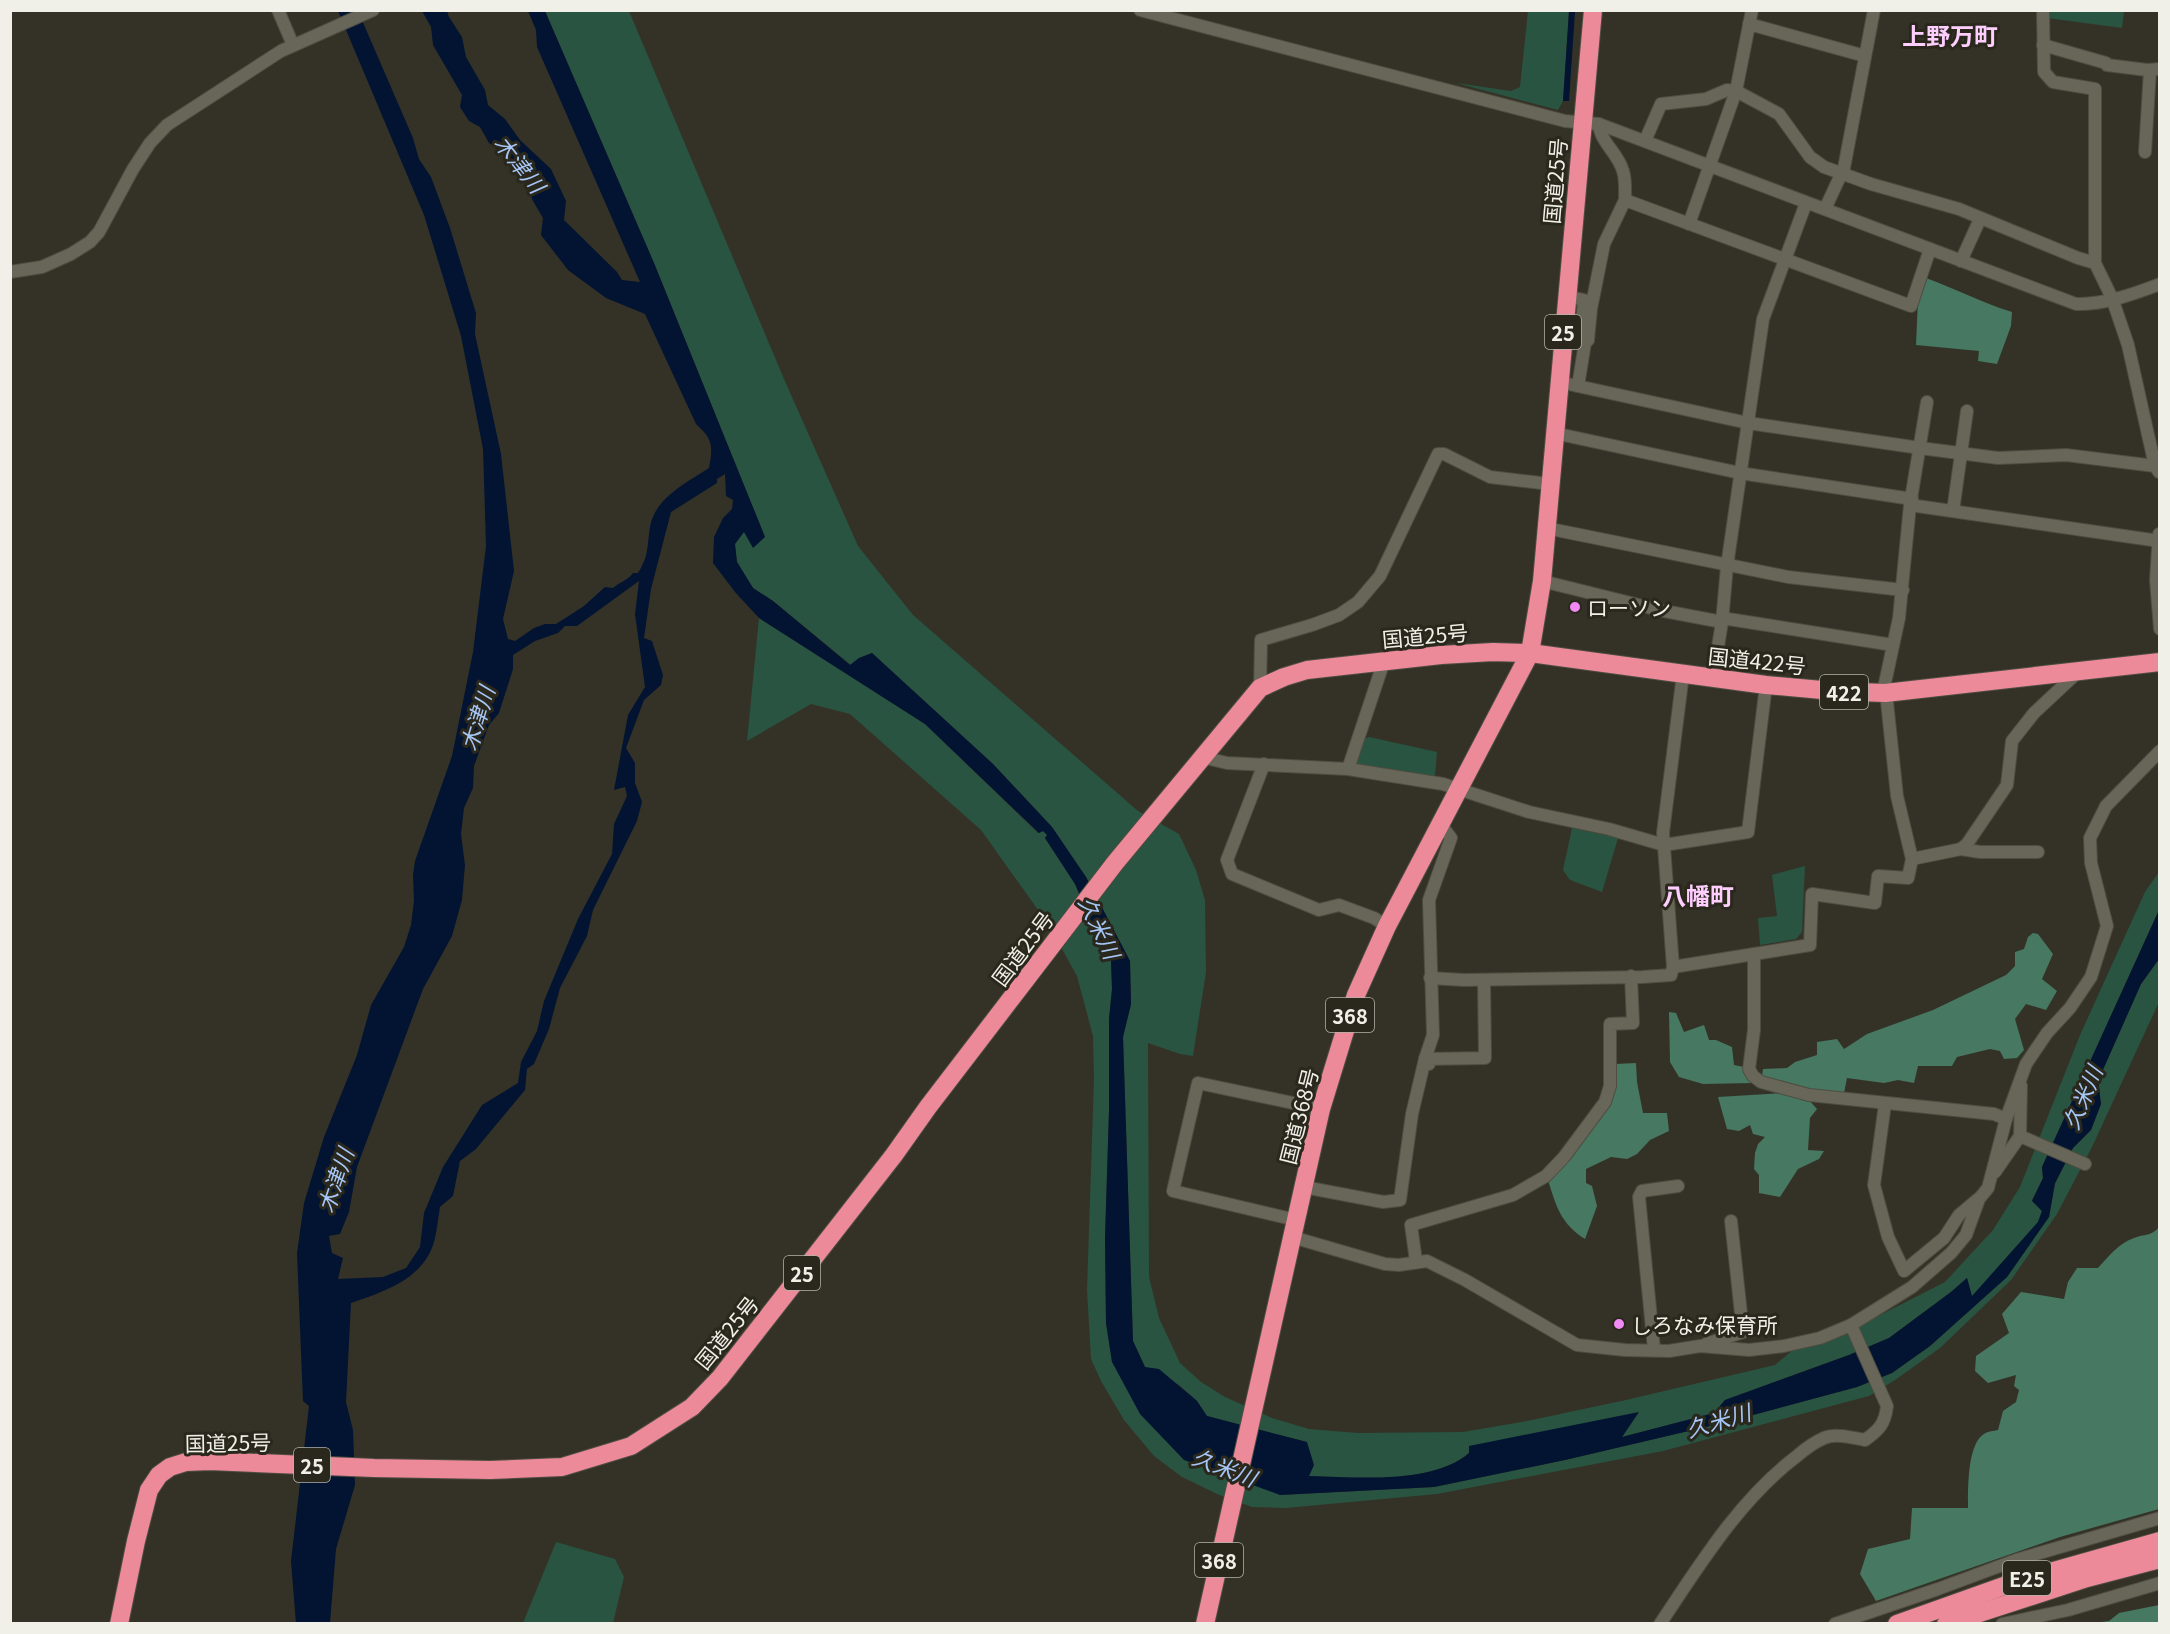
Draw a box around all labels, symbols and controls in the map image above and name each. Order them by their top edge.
district label: 上野万町 [1902,17,1998,52]
water label: 木津川 [488,127,555,200]
street label: 国道25号 [1535,137,1573,225]
road number: 25 [1545,315,1581,349]
place label: ローソン [1587,592,1671,622]
marker: ローソン [1568,600,1582,614]
street label: 国道25号 [1381,616,1469,654]
street label: 国道422号 [1707,640,1807,680]
road number: 422 [1820,675,1868,709]
water label: 木津川 [451,680,502,754]
district label: 八幡町 [1662,877,1734,912]
water label: 久米川 [1073,890,1130,965]
street label: 国道25号 [984,905,1060,991]
road number: 368 [1326,998,1374,1032]
water label: 久米川 [2053,1059,2109,1134]
street label: 国道368号 [1272,1065,1324,1167]
water label: 木津川 [308,1142,361,1216]
road number: 25 [784,1256,820,1290]
street label: 国道25号 [687,1289,765,1375]
place label: しろなみ保育所 [1631,1309,1778,1339]
marker: しろなみ保育所 [1612,1317,1626,1331]
water label: 久米川 [1682,1394,1756,1443]
street label: 国道25号 [185,1426,271,1458]
water label: 久米川 [1188,1439,1263,1493]
road number: 25 [294,1448,330,1482]
road number: 368 [1195,1543,1243,1577]
road number: E25 [2003,1561,2051,1595]

